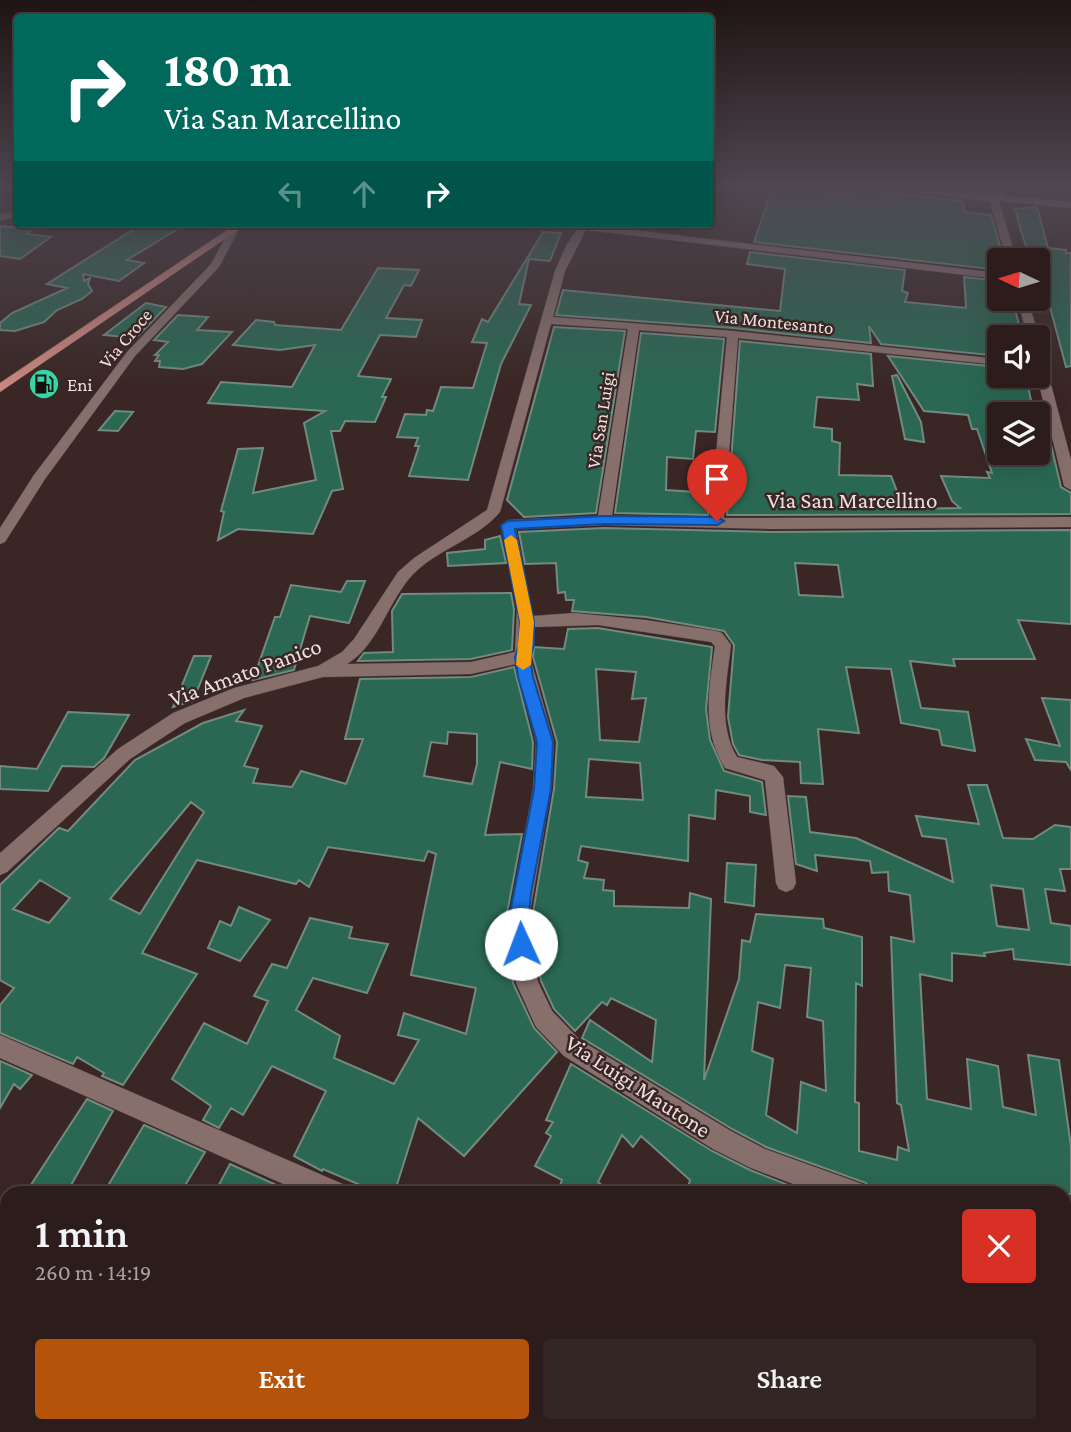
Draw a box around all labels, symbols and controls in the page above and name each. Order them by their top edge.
icon: right [49,42,140,133]
text: 180 m [164,42,292,97]
text: Via San Marcellino [164,100,401,136]
icon: left [272,175,310,213]
icon: ahead [345,175,383,213]
icon: right [418,175,456,213]
north arrow [987,248,1050,312]
map controls [987,248,1050,465]
street label: Via Croce [95,304,156,372]
street label: Via Montesanto [713,305,835,338]
button: sound [987,325,1050,388]
fuel station icon: Eni [27,367,61,401]
street label: Via San Luigi [582,370,619,470]
place label: Eni [67,374,93,395]
button: layers [987,402,1050,465]
pin [687,449,747,521]
icon: arrive [698,460,736,498]
street label: Via San Marcellino [767,487,937,513]
street label: Via Amato Panico [165,632,325,712]
position arrow [484,907,558,981]
street label: Via Luigi Mautone [560,1029,716,1143]
text: 1 min [35,1209,128,1256]
button: close [962,1209,1036,1283]
text: 260 m · 14:19 [35,1259,152,1285]
button: Exit [35,1339,529,1419]
button: Share [543,1339,1036,1419]

